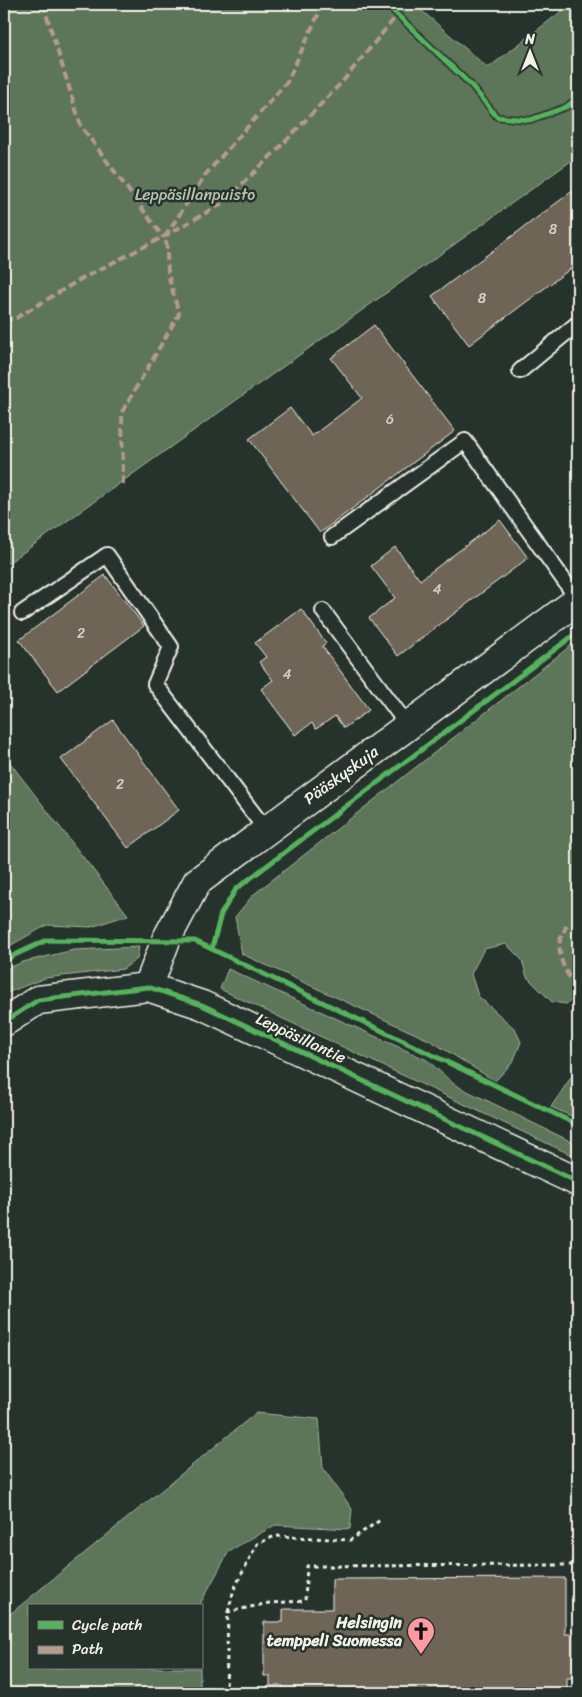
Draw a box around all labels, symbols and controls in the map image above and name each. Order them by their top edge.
text: N [524,27,535,52]
north arrow [504,28,554,78]
park label: Leppäsillanpuisto [135,180,255,209]
house number: 8 [549,217,558,242]
house number: 8 [478,286,487,311]
house number: 6 [386,407,394,432]
house number: 4 [433,577,442,602]
house number: 2 [77,621,85,646]
house number: 4 [283,662,292,687]
street label: Pääskyskuja [297,737,385,812]
house number: 2 [116,772,124,797]
street label: Leppäsillantie [251,1004,351,1072]
legend [28,1604,202,1670]
place label: Helsingin temppeli Suomessa [267,1608,402,1655]
text: Cycle path [72,1612,143,1638]
church icon: Helsingin temppeli Suomessa [406,1616,436,1655]
text: Path [72,1636,103,1662]

